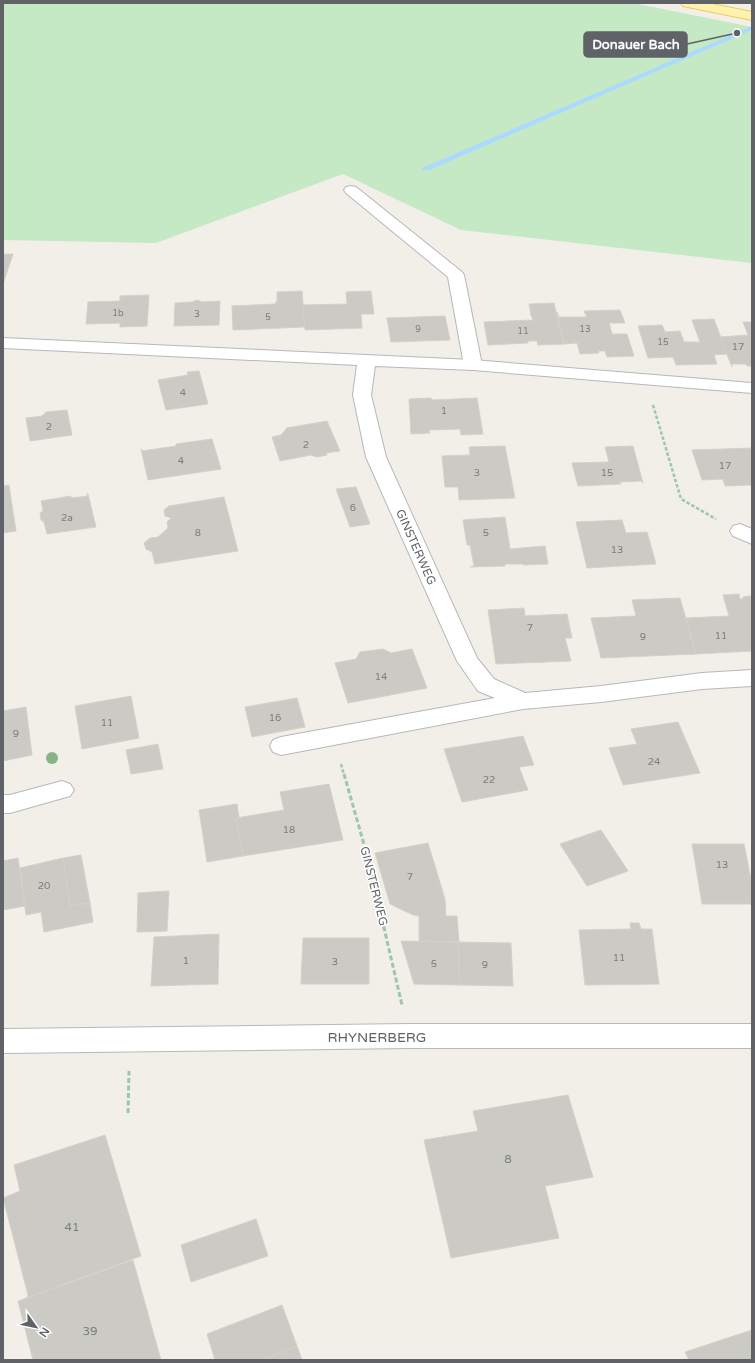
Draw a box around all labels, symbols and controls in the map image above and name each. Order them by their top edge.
callout: Donauer Bach [584,32,687,57]
text: Donauer Bach [592,37,680,53]
house number: 1b [112,308,124,319]
house number: 3 [194,309,200,320]
house number: 5 [265,312,271,323]
house number: 9 [415,324,421,335]
house number: 13 [579,324,591,335]
house number: 11 [517,326,529,337]
house number: 15 [657,337,669,348]
house number: 17 [732,341,744,353]
house number: 4 [180,387,186,399]
house number: 1 [441,405,447,417]
house number: 2 [46,421,52,433]
house number: 2 [303,439,309,451]
house number: 4 [178,455,184,467]
house number: 17 [719,460,731,472]
house number: 3 [474,467,480,479]
house number: 15 [601,467,613,479]
house number: 6 [350,502,356,514]
street label: GINSTERWEG [393,507,439,587]
house number: 2a [61,512,73,524]
house number: 8 [195,527,201,539]
house number: 5 [483,527,489,539]
house number: 13 [611,544,623,556]
house number: 7 [527,622,533,634]
house number: 11 [715,630,727,642]
house number: 9 [640,631,646,643]
house number: 14 [375,671,387,683]
house number: 16 [269,712,281,724]
house number: 11 [101,717,113,729]
house number: 9 [13,728,19,740]
house number: 24 [648,756,660,768]
house number: 22 [483,774,495,786]
house number: 18 [283,824,295,836]
street label: GINSTERWEG [357,845,391,927]
house number: 13 [716,859,728,871]
house number: 7 [407,871,413,883]
house number: 20 [38,880,50,892]
house number: 11 [613,952,625,964]
house number: 1 [183,955,189,967]
house number: 3 [332,956,338,968]
house number: 5 [431,958,437,970]
house number: 9 [482,959,488,971]
street label: RHYNERBERG [328,1029,426,1046]
house number: 8 [504,1152,512,1166]
house number: 41 [64,1220,80,1234]
north arrow [16,1307,56,1347]
house number: 39 [82,1324,98,1338]
text: N [36,1325,52,1339]

